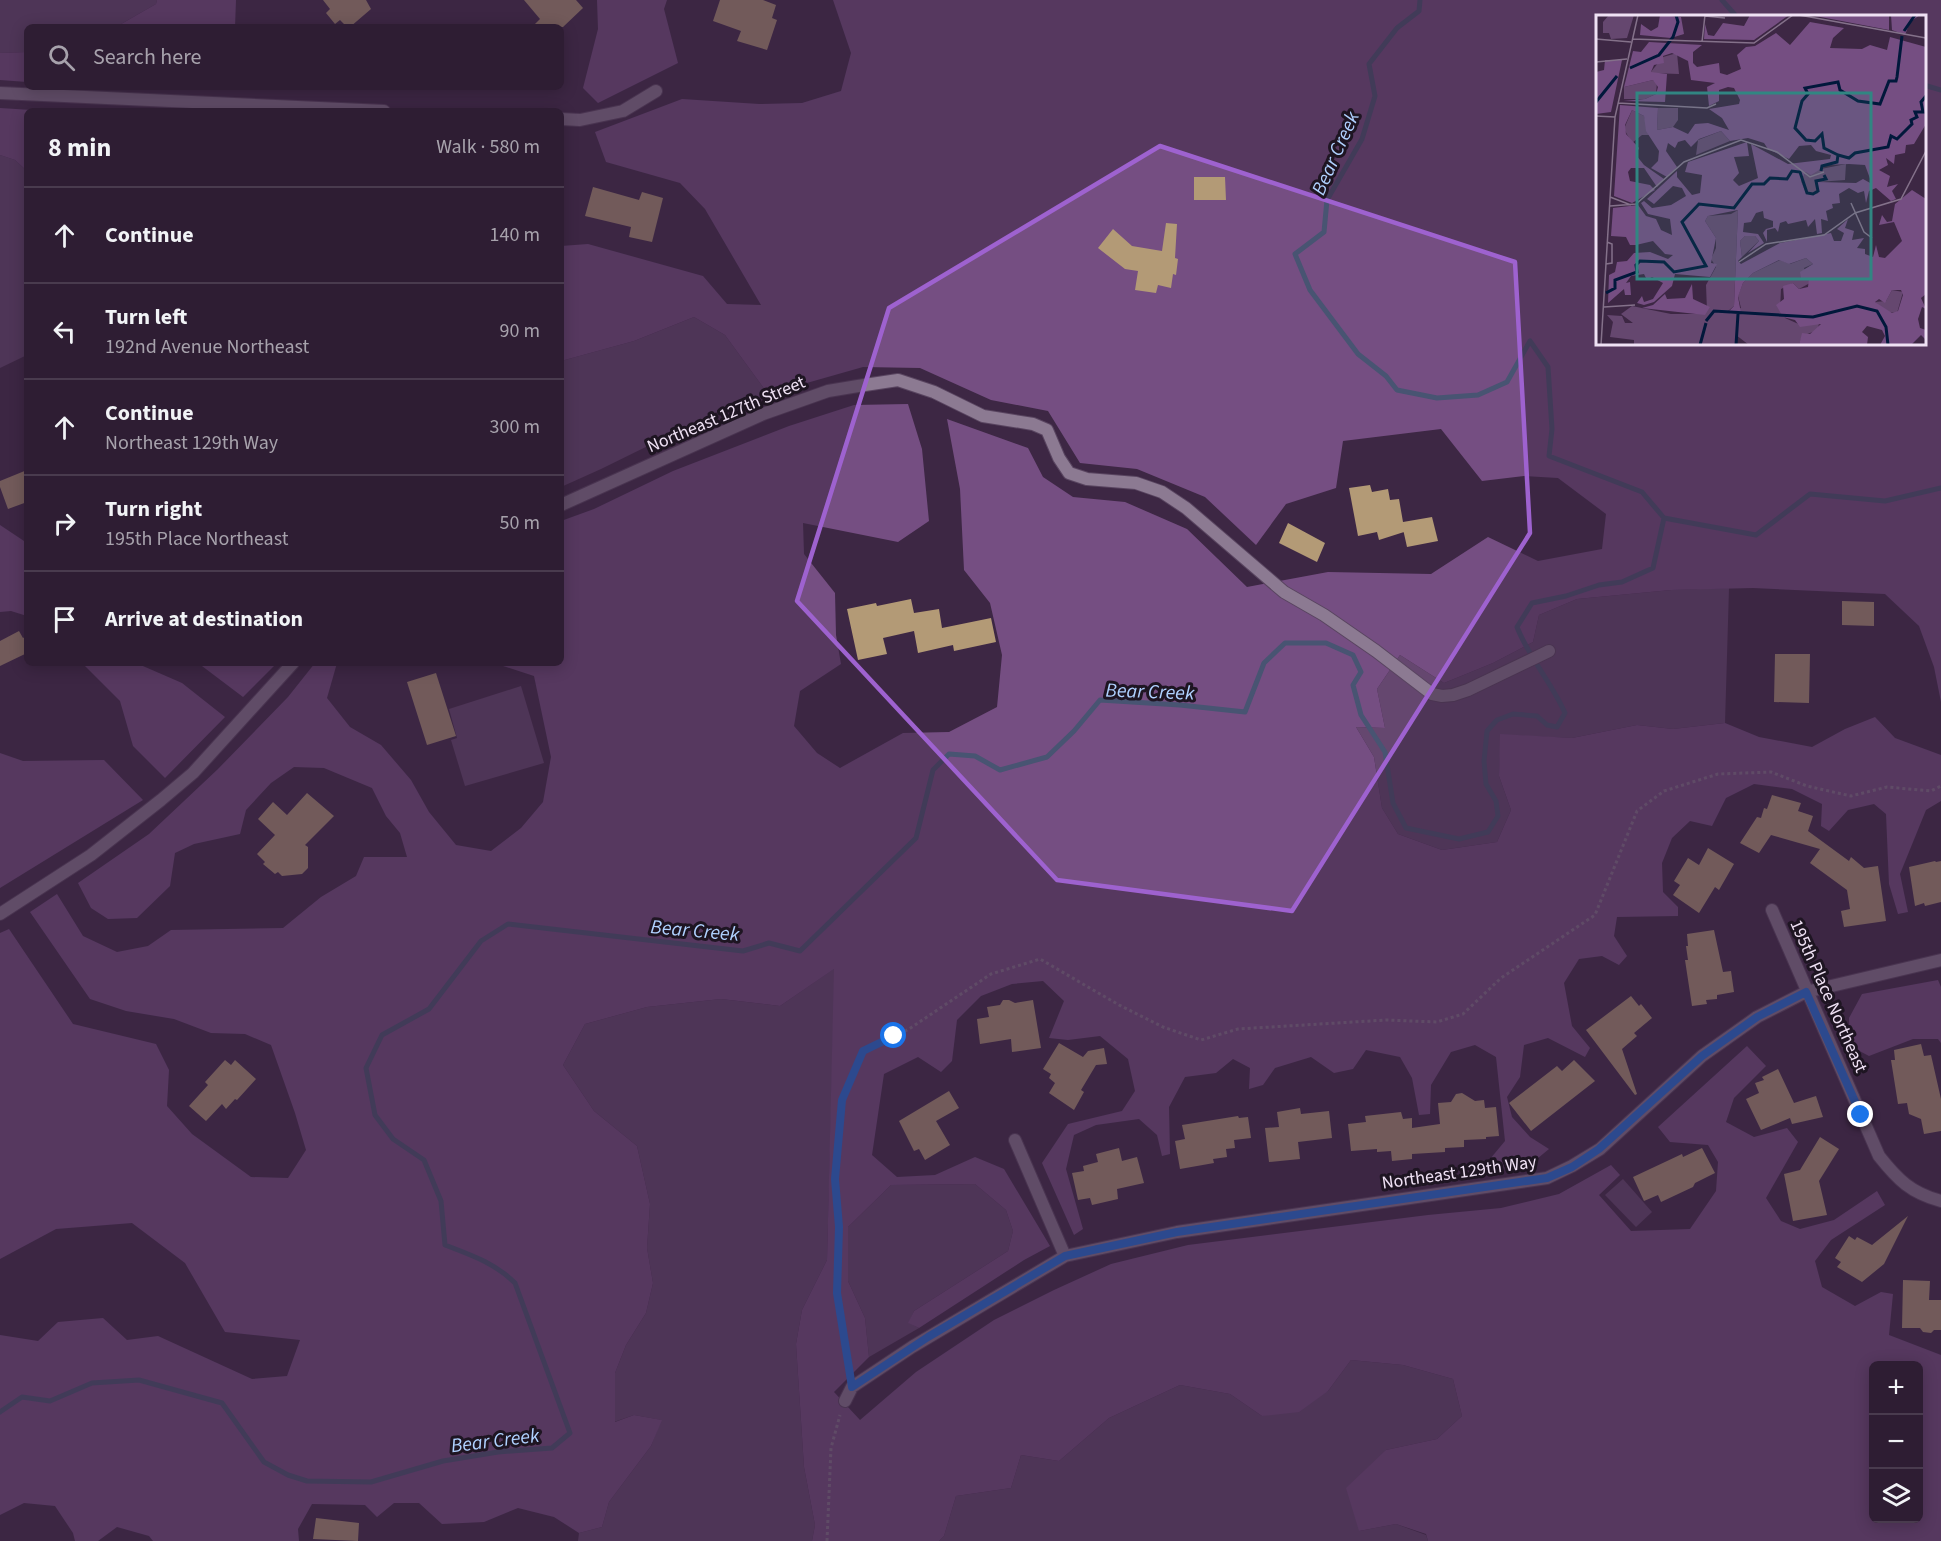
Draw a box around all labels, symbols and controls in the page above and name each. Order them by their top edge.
inset map [1596,15,1926,345]
search box [24,24,564,90]
icon: search [45,41,78,74]
text: Search here [93,41,201,73]
water label: Bear Creek [1305,107,1367,200]
text: 8 min [48,129,111,166]
text: Walk · 580 m [436,133,540,161]
icon: ahead [48,219,81,252]
text: Continue [105,219,194,251]
text: 140 m [490,221,540,249]
text: Turn left [105,301,187,333]
icon: left [48,315,81,348]
text: 90 m [500,317,540,345]
text: 192nd Avenue Northeast [105,333,309,361]
street label: Northeast 127th Street [643,370,809,459]
text: Continue [105,397,194,429]
icon: ahead [48,411,81,444]
text: 300 m [490,413,540,441]
text: Northeast 129th Way [105,429,278,457]
text: Turn right [105,493,202,525]
icon: right [48,507,81,540]
text: 50 m [500,509,540,537]
text: 195th Place Northeast [105,525,288,553]
icon: arrive [48,603,81,636]
text: Arrive at destination [105,603,303,635]
water label: Bear Creek [1105,676,1195,708]
water label: Bear Creek [649,913,741,949]
street label: 195th Place Northeast [1784,916,1874,1077]
route start [880,1022,906,1048]
route end [1847,1101,1873,1127]
street label: Northeast 129th Way [1380,1149,1539,1196]
map controls [1869,1361,1923,1523]
button: + [1869,1361,1923,1415]
button: − [1869,1415,1923,1469]
water label: Bear Creek [449,1422,541,1460]
button: layers [1869,1469,1923,1523]

